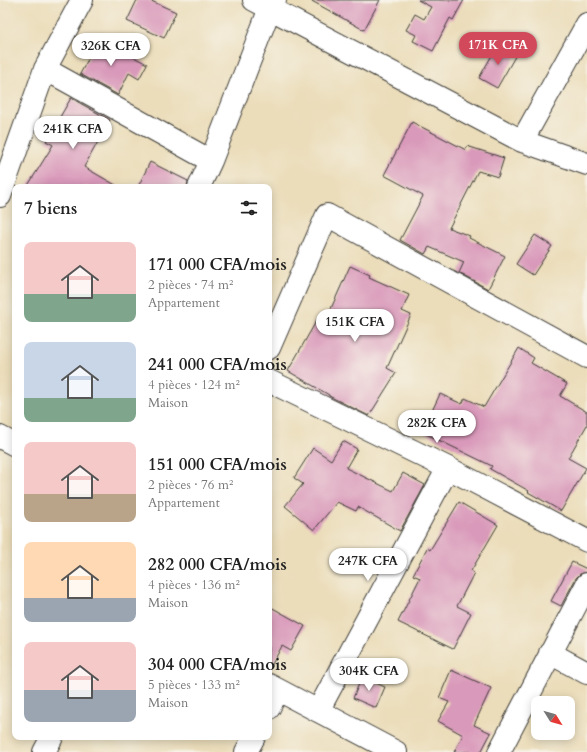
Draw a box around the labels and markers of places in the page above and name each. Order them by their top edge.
pin: 171K CFA [457,32,539,66]
pin: 326K CFA [70,33,152,67]
pin: 241K CFA [32,116,114,150]
pin: 151K CFA [314,309,396,343]
pin: 282K CFA [396,410,478,444]
pin: 247K CFA [327,548,409,582]
pin: 304K CFA [328,658,410,692]

